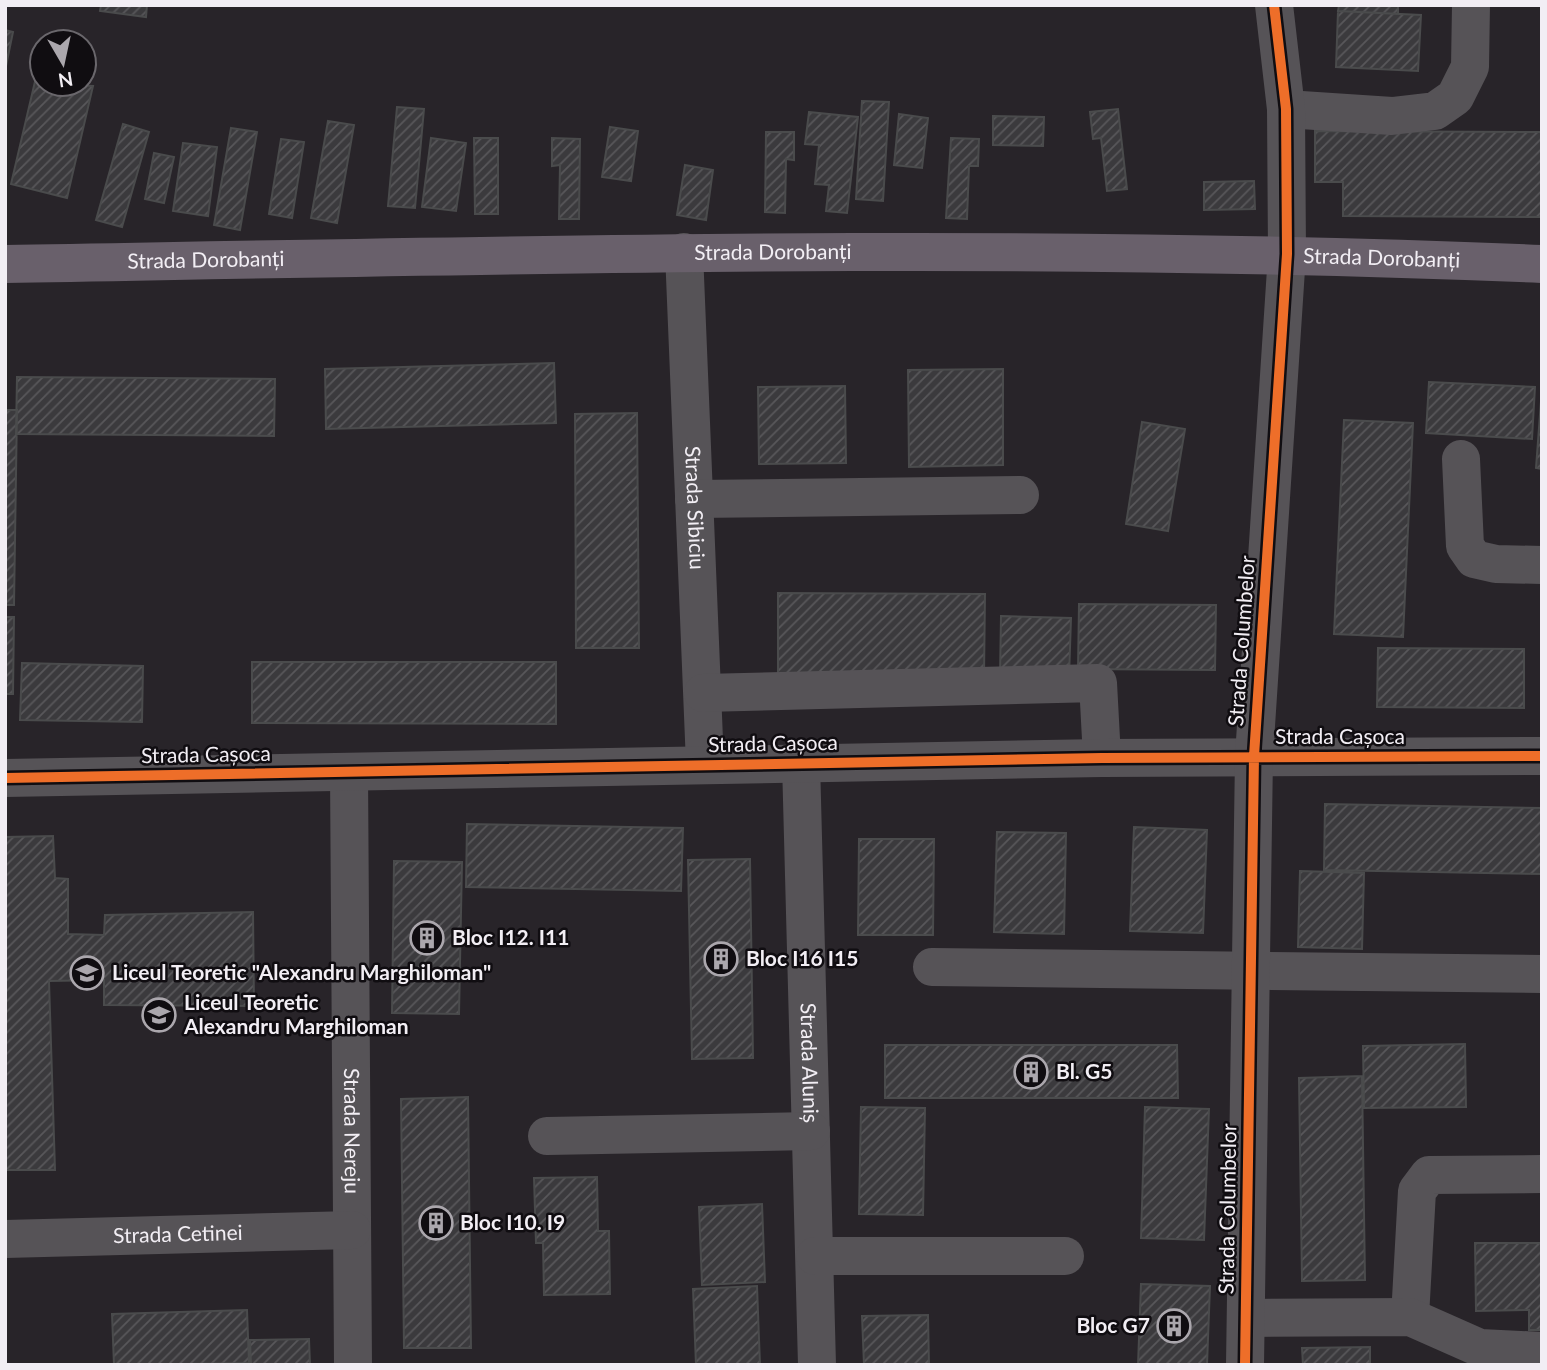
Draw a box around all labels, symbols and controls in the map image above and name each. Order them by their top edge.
north arrow [28,28,98,98]
text: N [57,68,75,93]
street label: Strada Dorobanți [694,238,852,264]
street label: Strada Dorobanți [1303,242,1461,272]
street label: Strada Dorobanți [127,245,285,273]
street label: Strada Sibiciu [681,445,711,570]
street label: Strada Columbelor [1222,554,1259,727]
street label: Strada Cașoca [1275,723,1405,748]
street label: Strada Cașoca [708,729,838,756]
street label: Strada Cașoca [141,740,271,767]
building icon: Bloc I12. I11 [408,919,446,957]
place label: Bloc I12. I11 [452,924,569,949]
building icon: Bloc I16 I15 [702,940,740,978]
place label: Bloc I16 I15 [746,945,858,970]
school or university icon: Liceul Teoretic "Alexandru Marghiloman" [68,954,106,992]
place label: Liceul Teoretic "Alexandru Marghiloman" [112,959,491,984]
place label: Liceul Teoretic Alexandru Marghiloman [183,989,409,1038]
school or university icon: Liceul Teoretic Alexandru Marghiloman [140,996,178,1034]
street label: Strada Aluniș [796,1003,825,1123]
building icon: Bl. G5 [1012,1053,1050,1091]
place label: Bl. G5 [1056,1058,1112,1083]
street label: Strada Nereju [340,1068,366,1194]
street label: Strada Columbelor [1213,1123,1240,1295]
building icon: Bloc I10. I9 [417,1204,455,1242]
place label: Bloc I10. I9 [460,1209,565,1234]
street label: Strada Cetinei [113,1219,243,1247]
building icon: Bloc G7 [1155,1307,1193,1345]
place label: Bloc G7 [1076,1312,1150,1337]

